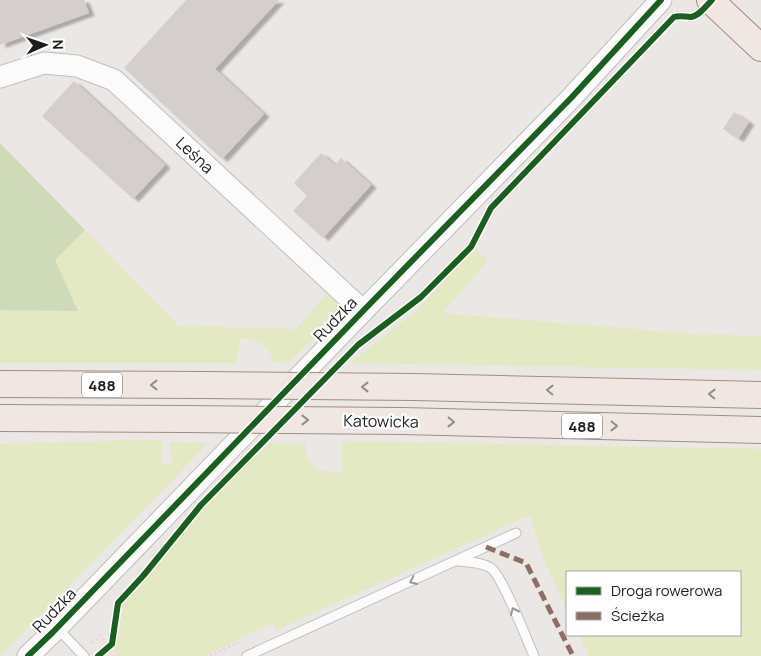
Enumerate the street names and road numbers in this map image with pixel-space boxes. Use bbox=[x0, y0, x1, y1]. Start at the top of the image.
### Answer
street label: Leśna bbox=[171, 132, 219, 178]
street label: Rudzka bbox=[308, 292, 362, 346]
road number: 488 bbox=[82, 372, 122, 398]
street label: Katowicka bbox=[343, 409, 419, 433]
road number: 488 bbox=[562, 414, 602, 438]
street label: Rudzka bbox=[27, 583, 81, 637]

